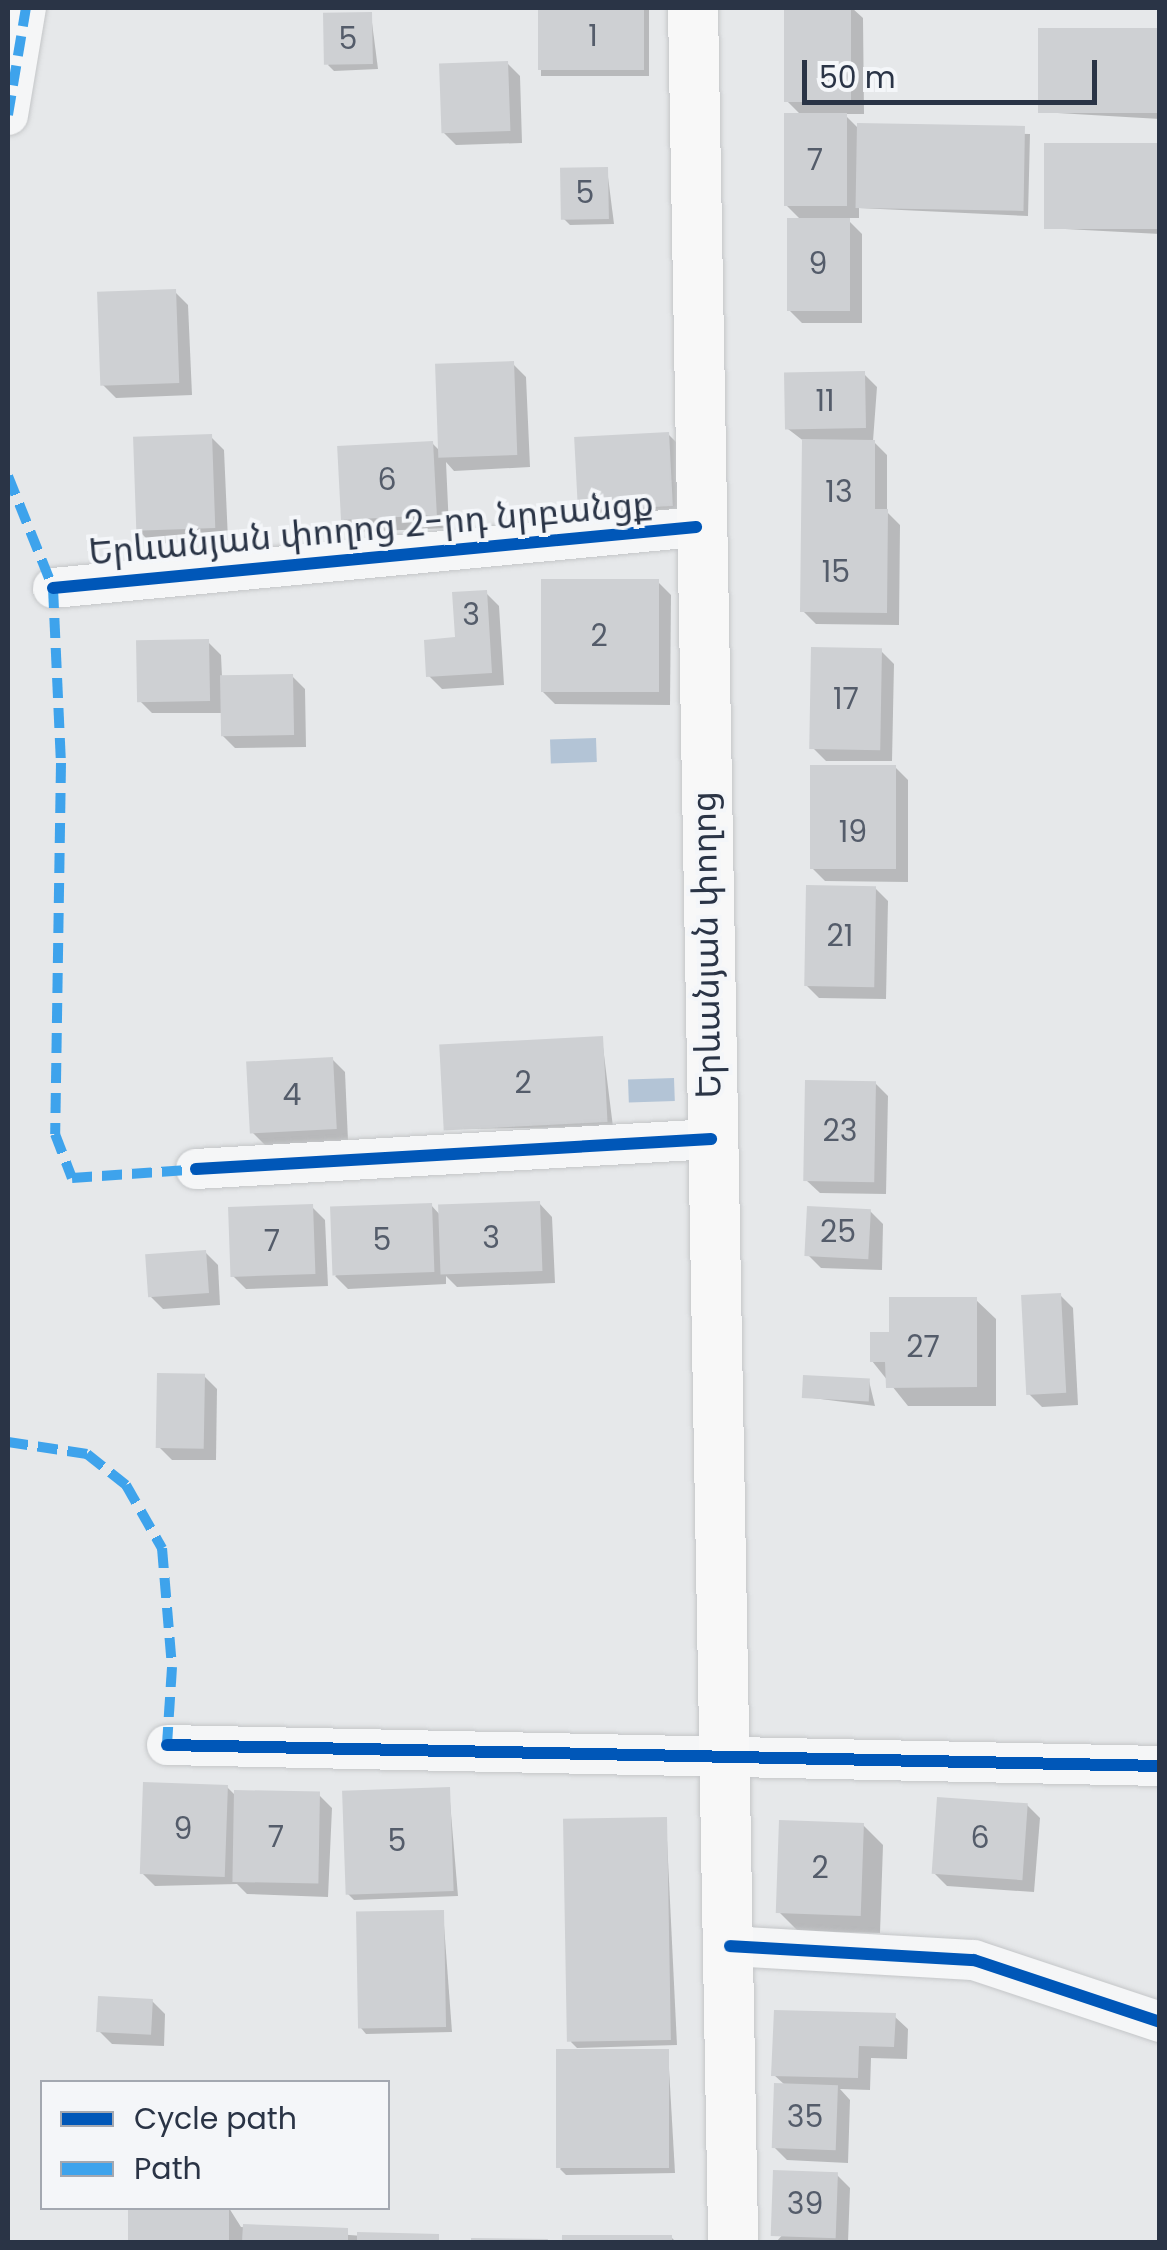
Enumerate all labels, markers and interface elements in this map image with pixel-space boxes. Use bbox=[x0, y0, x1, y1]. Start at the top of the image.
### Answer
house number: 1 bbox=[588, 18, 598, 54]
house number: 5 bbox=[339, 21, 357, 57]
scale bar bbox=[807, 40, 1102, 102]
text: 50 m bbox=[819, 56, 896, 99]
house number: 7 bbox=[807, 142, 823, 178]
house number: 5 bbox=[576, 175, 594, 211]
house number: 9 bbox=[809, 246, 827, 282]
house number: 11 bbox=[815, 383, 835, 419]
house number: 6 bbox=[377, 462, 397, 498]
house number: 13 bbox=[825, 474, 853, 510]
street label: Երևանյան փողոց 2-րդ նրբանցք bbox=[87, 482, 655, 574]
house number: 15 bbox=[822, 554, 850, 590]
house number: 3 bbox=[462, 597, 480, 633]
house number: 2 bbox=[590, 618, 608, 654]
house number: 17 bbox=[833, 681, 859, 717]
street label: Երևանյան փողոց bbox=[682, 791, 730, 1099]
house number: 19 bbox=[839, 814, 867, 850]
house number: 21 bbox=[827, 918, 853, 954]
house number: 2 bbox=[514, 1065, 532, 1101]
house number: 4 bbox=[283, 1077, 301, 1113]
house number: 23 bbox=[823, 1113, 857, 1149]
house number: 25 bbox=[820, 1214, 856, 1250]
house number: 3 bbox=[482, 1220, 500, 1256]
house number: 5 bbox=[373, 1222, 391, 1258]
house number: 7 bbox=[264, 1223, 280, 1259]
house number: 27 bbox=[906, 1329, 940, 1365]
house number: 9 bbox=[174, 1811, 192, 1847]
house number: 7 bbox=[268, 1819, 284, 1855]
house number: 6 bbox=[970, 1820, 990, 1856]
house number: 5 bbox=[388, 1823, 406, 1859]
house number: 2 bbox=[811, 1850, 829, 1886]
legend bbox=[40, 2080, 390, 2210]
text: Cycle path bbox=[134, 2097, 297, 2140]
house number: 35 bbox=[787, 2099, 823, 2135]
text: Path bbox=[134, 2147, 202, 2190]
house number: 39 bbox=[787, 2186, 823, 2222]

